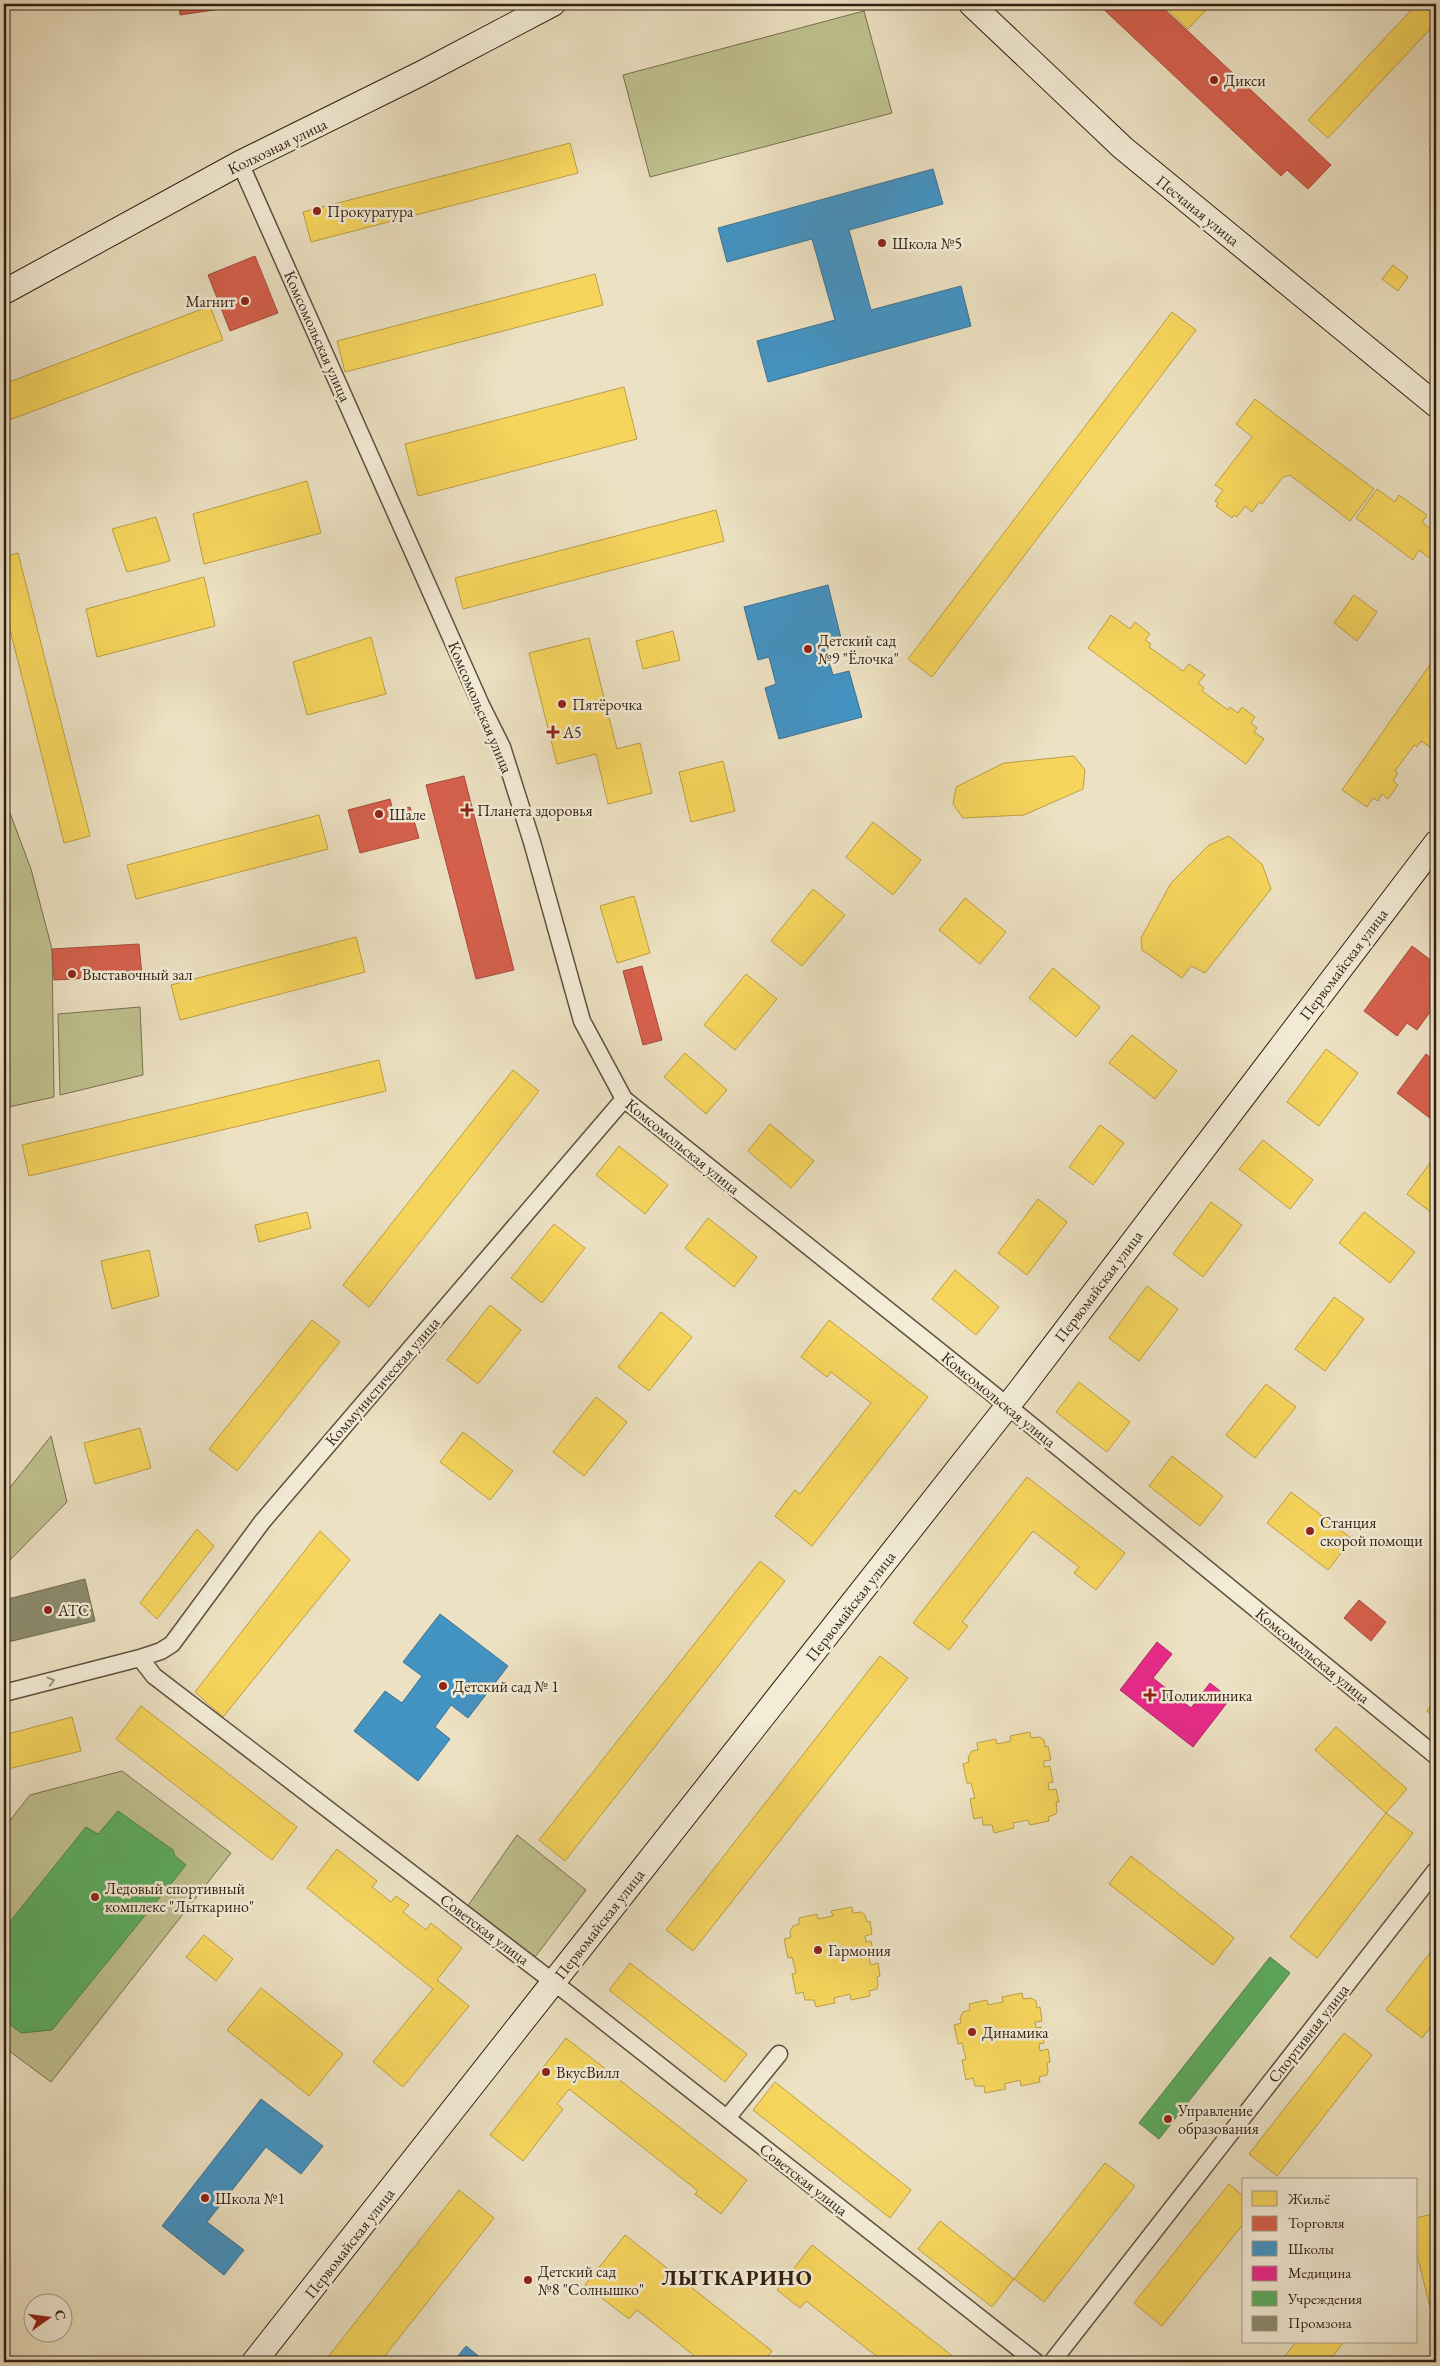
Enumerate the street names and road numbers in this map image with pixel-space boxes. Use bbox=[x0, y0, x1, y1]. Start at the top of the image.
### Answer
street label: Колхозная улица bbox=[224, 113, 331, 180]
street label: Песчаная улица bbox=[1152, 170, 1244, 251]
street label: Комсомольская улица bbox=[279, 267, 356, 406]
street label: Комсомольская улица bbox=[443, 638, 518, 777]
street label: Первомайская улица bbox=[1294, 904, 1393, 1025]
street label: Комсомольская улица bbox=[621, 1094, 745, 1199]
street label: Первомайская улица bbox=[1049, 1226, 1148, 1347]
street label: Коммунистическая улица bbox=[321, 1312, 445, 1450]
street label: Комсомольская улица bbox=[937, 1347, 1061, 1452]
street label: Первомайская улица bbox=[801, 1546, 901, 1666]
street label: Комсомольская улица bbox=[1251, 1603, 1375, 1708]
street label: Первомайская улица bbox=[550, 1864, 650, 1984]
street label: Советская улица bbox=[436, 1889, 534, 1970]
street label: Спортивная улица bbox=[1263, 1979, 1354, 2087]
street label: Советская улица bbox=[755, 2138, 853, 2221]
street label: Первомайская улица bbox=[300, 2183, 400, 2303]

